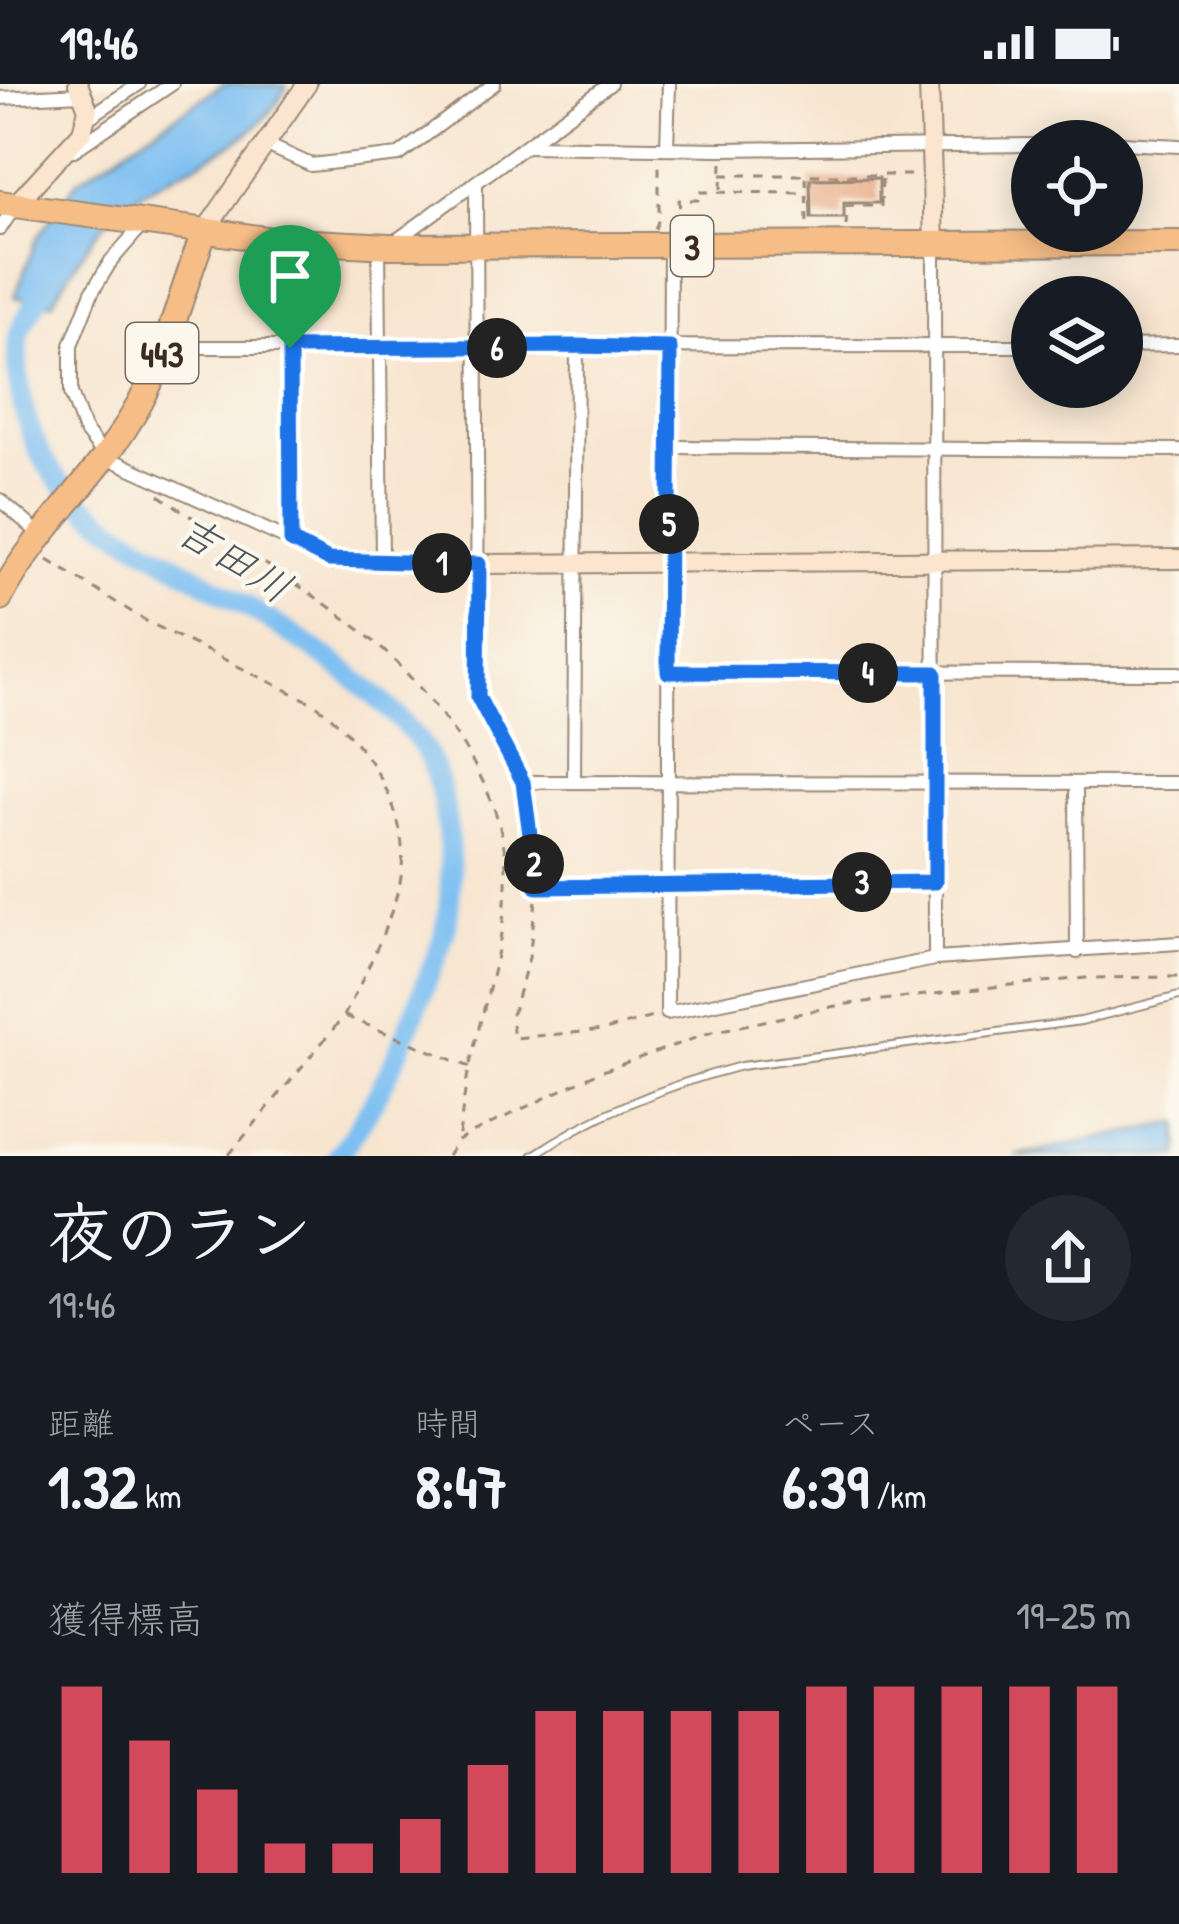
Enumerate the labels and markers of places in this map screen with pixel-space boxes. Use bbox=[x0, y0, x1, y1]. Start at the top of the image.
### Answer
pin bbox=[239, 225, 341, 348]
pin: 6 bbox=[467, 318, 527, 378]
pin: 5 bbox=[639, 494, 699, 554]
pin: 1 bbox=[412, 533, 472, 593]
pin: 4 bbox=[838, 643, 898, 703]
pin: 2 bbox=[504, 834, 564, 894]
pin: 3 bbox=[832, 852, 892, 912]

